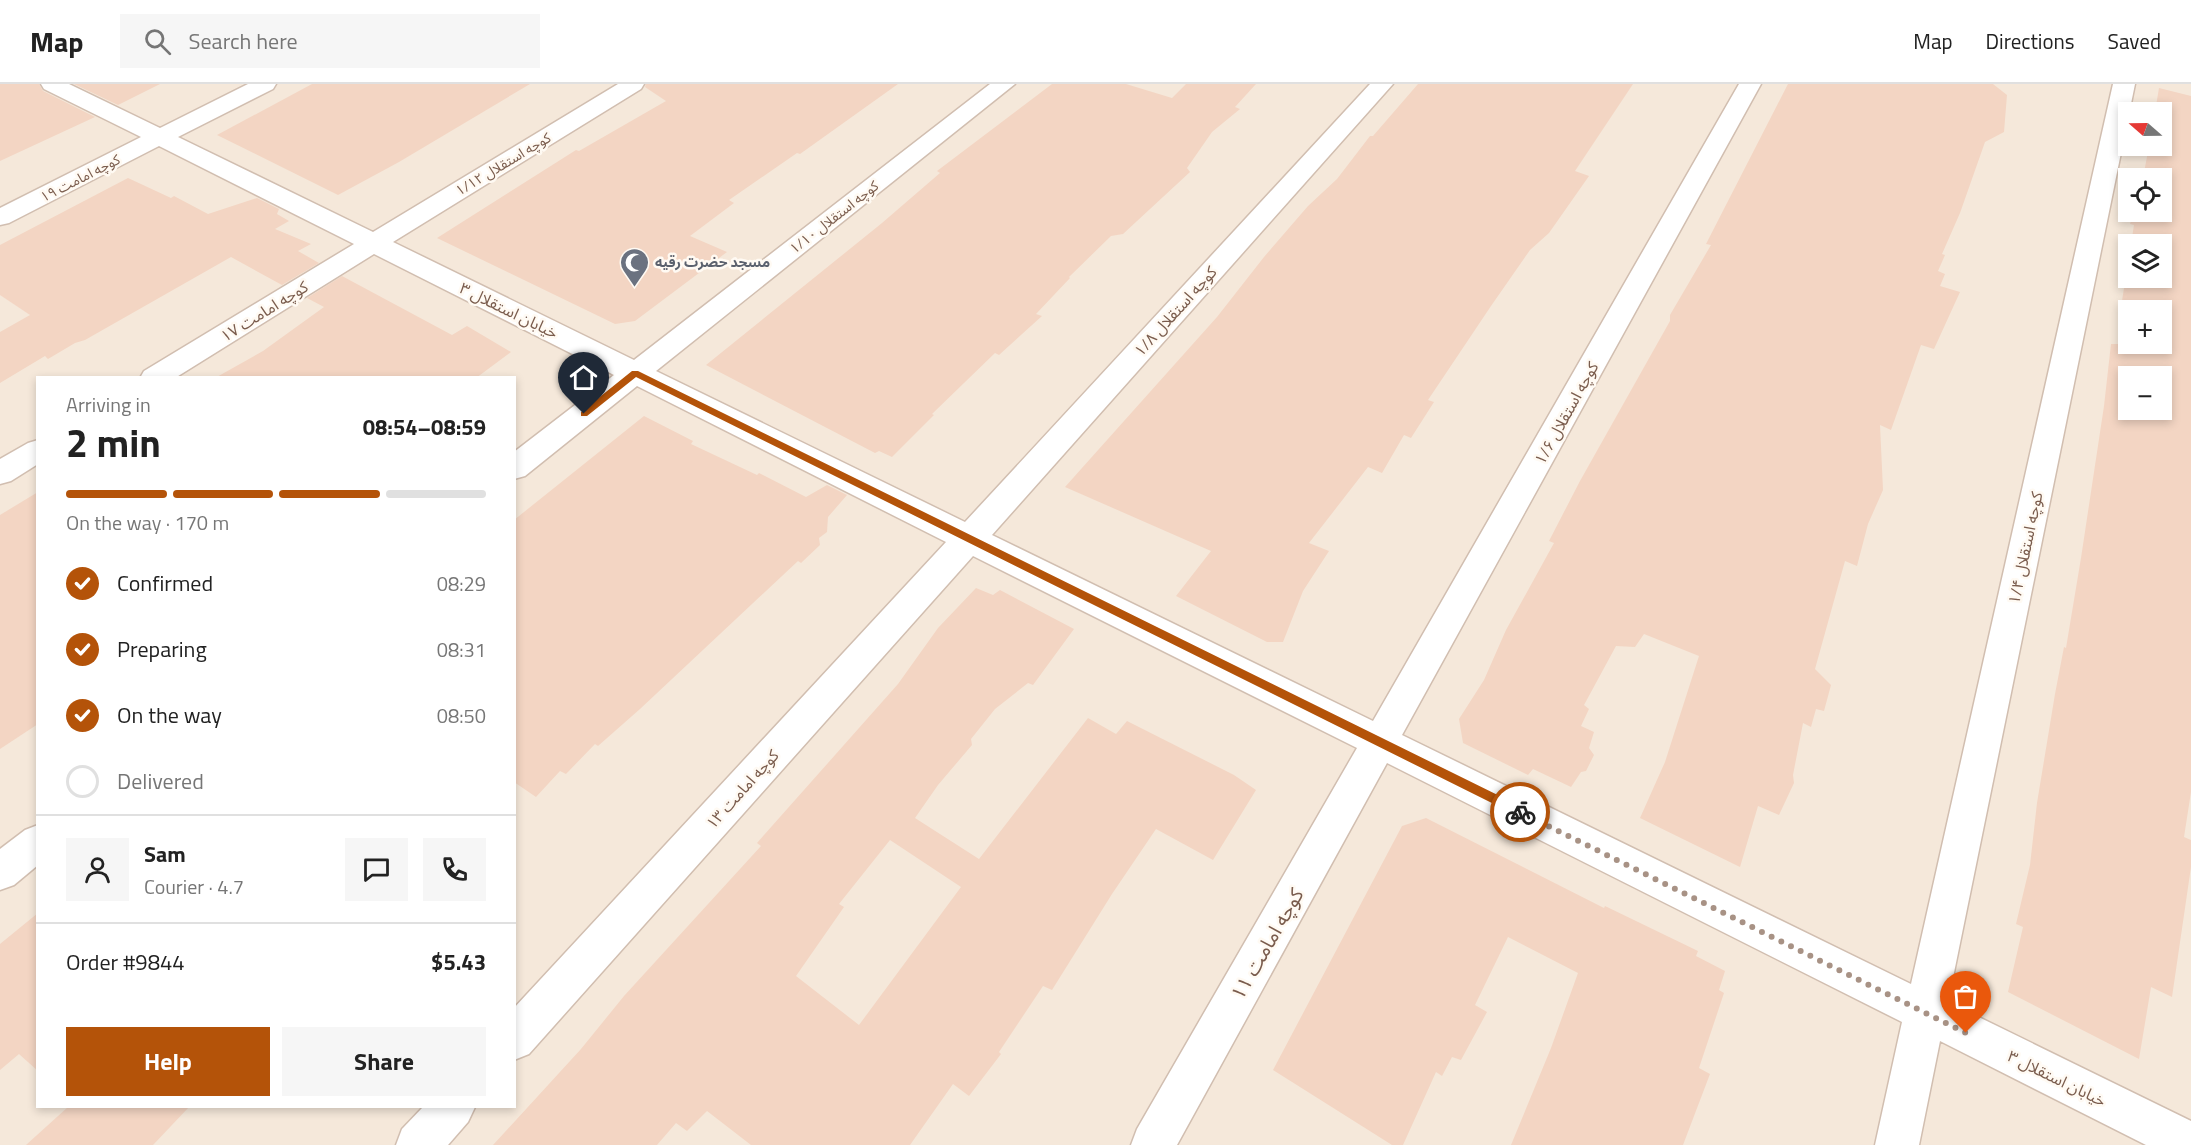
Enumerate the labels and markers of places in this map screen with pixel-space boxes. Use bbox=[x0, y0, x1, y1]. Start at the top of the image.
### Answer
mosque icon: مسجد حضرت رقیه bbox=[618, 246, 650, 288]
place label: مسجد حضرت رقیه bbox=[655, 251, 770, 272]
pin bbox=[558, 352, 609, 414]
pin bbox=[1940, 971, 1991, 1033]

